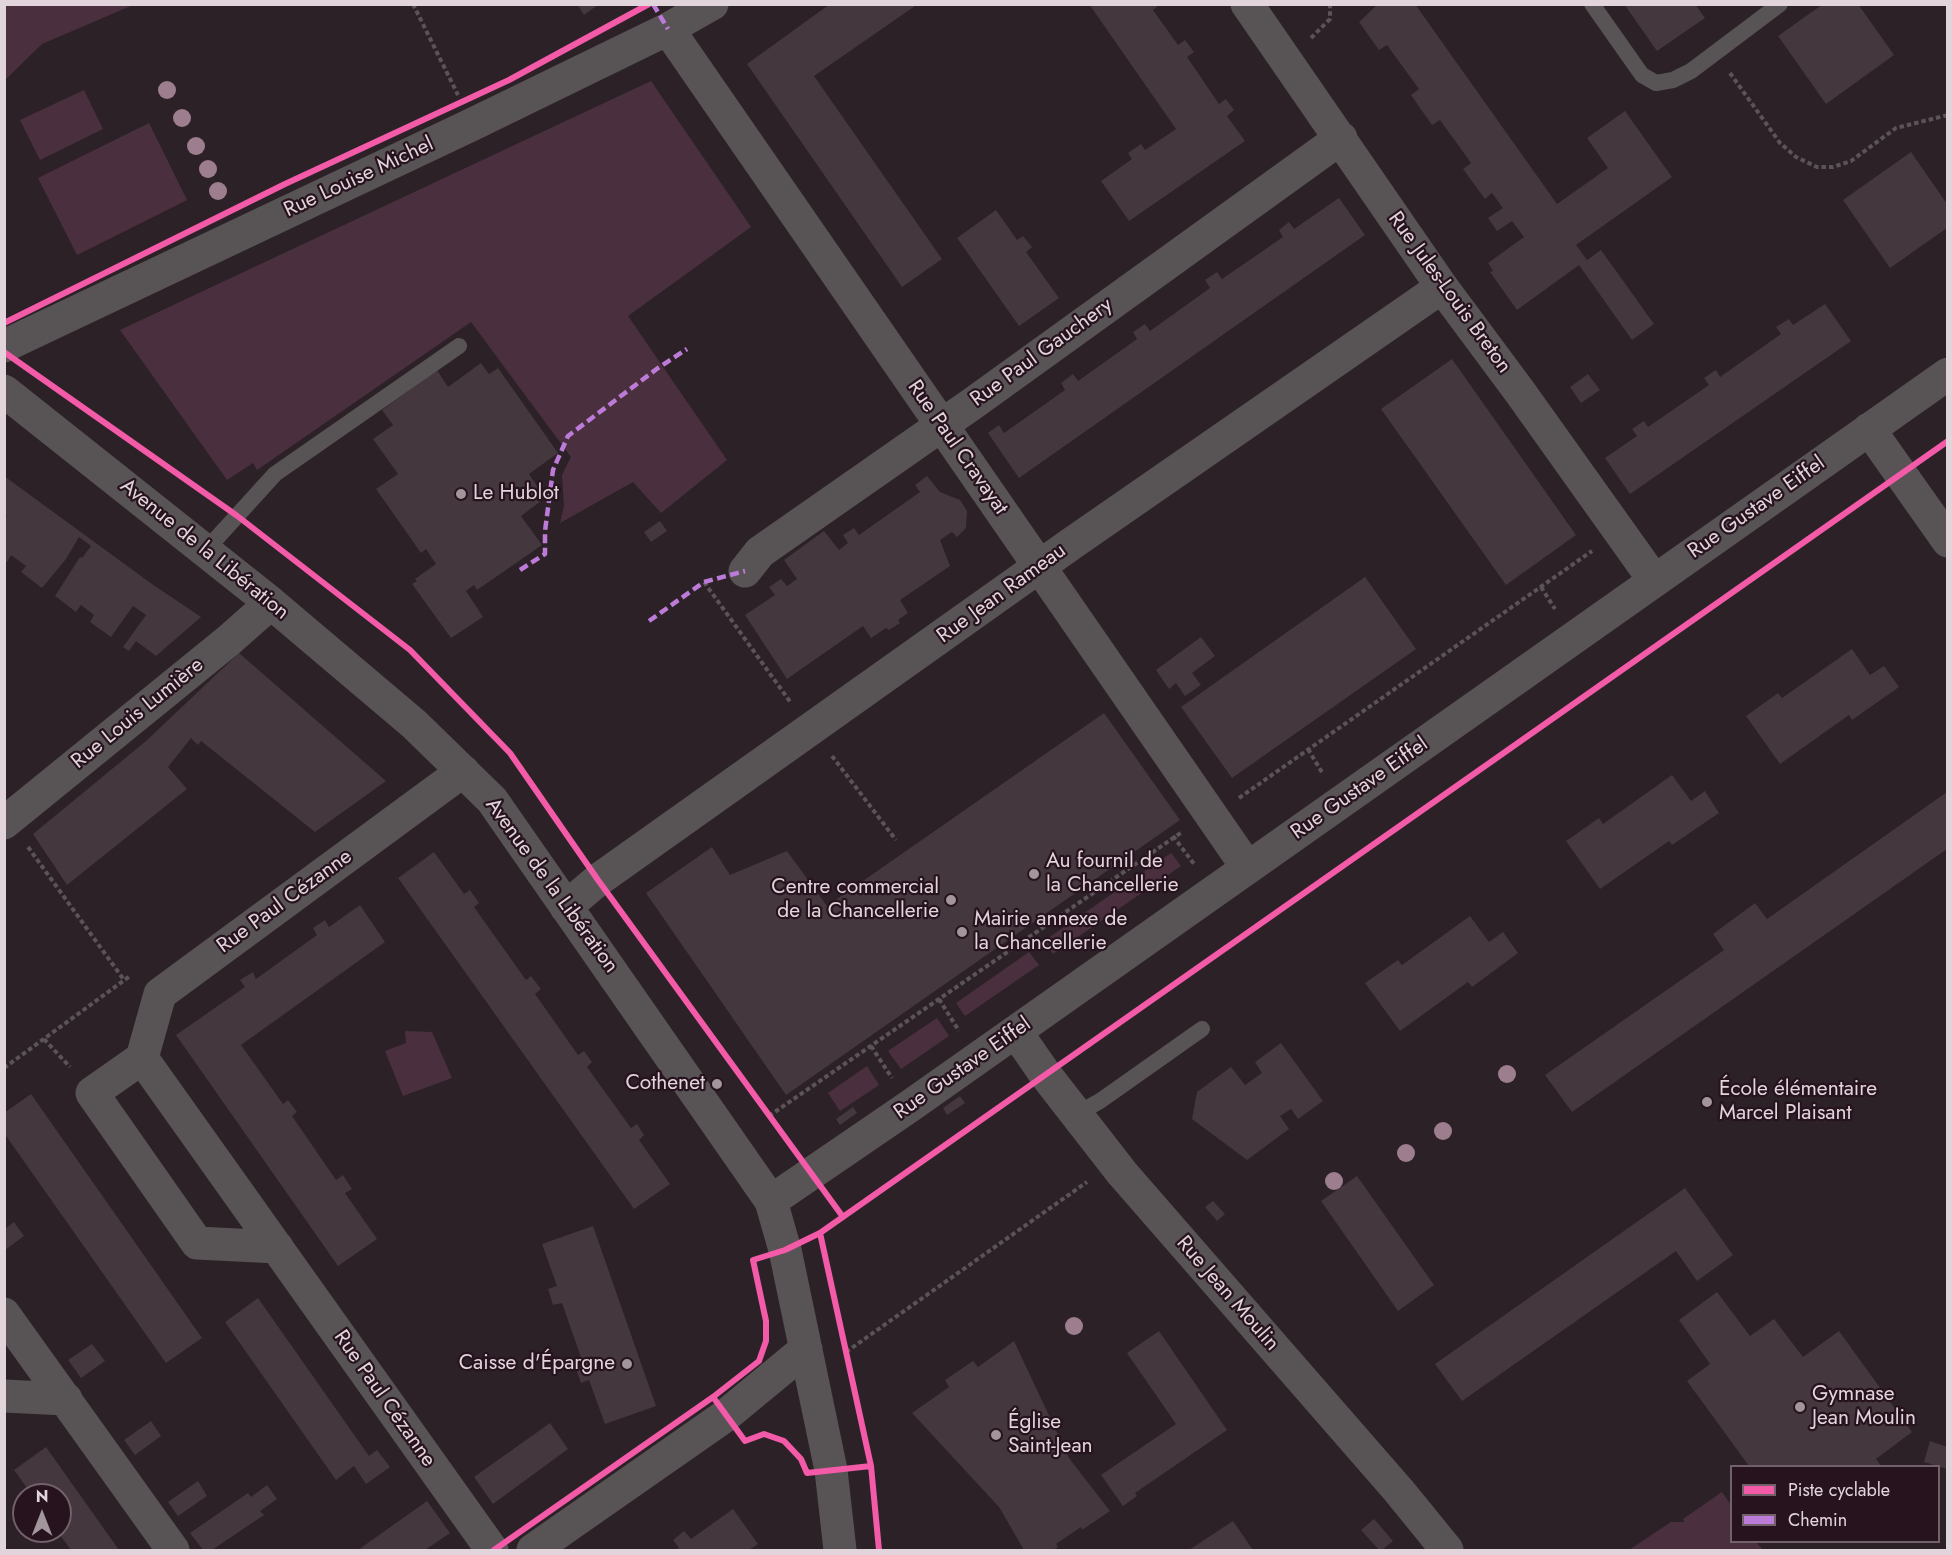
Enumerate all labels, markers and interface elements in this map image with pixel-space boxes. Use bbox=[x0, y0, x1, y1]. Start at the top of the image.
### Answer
street label: Rue Louise Michel bbox=[280, 132, 438, 224]
street label: Rue Jules-Louis Breton bbox=[1382, 207, 1516, 379]
street label: Rue Paul Gauchery bbox=[966, 293, 1118, 413]
street label: Rue Paul Cravayat bbox=[901, 376, 1013, 520]
street label: Rue Gustave Eiffel bbox=[1684, 451, 1830, 565]
street label: Avenue de la Libération bbox=[114, 474, 294, 626]
place label: Le Hublot bbox=[473, 481, 559, 507]
marker: Le Hublot bbox=[454, 487, 468, 501]
street label: Rue Jean Rameau bbox=[933, 539, 1071, 649]
street label: Rue Louis Lumière bbox=[67, 653, 209, 775]
street label: Rue Gustave Eiffel bbox=[1287, 732, 1433, 846]
street label: Avenue de la Libération bbox=[479, 794, 623, 978]
street label: Rue Paul Cézanne bbox=[213, 845, 357, 959]
place label: Au fournil de la Chancellerie bbox=[1046, 849, 1179, 899]
marker: Au fournil de la Chancellerie bbox=[1027, 867, 1041, 881]
place label: Centre commercial de la Chancellerie bbox=[771, 875, 939, 925]
marker: Centre commercial de la Chancellerie bbox=[944, 893, 958, 907]
place label: Mairie annexe de la Chancellerie bbox=[974, 907, 1127, 957]
marker: Mairie annexe de la Chancellerie bbox=[955, 925, 969, 939]
street label: Rue Gustave Eiffel bbox=[890, 1012, 1036, 1126]
place label: Cothenet bbox=[625, 1071, 705, 1097]
marker: Cothenet bbox=[710, 1077, 724, 1091]
place label: École élémentaire Marcel Plaisant bbox=[1719, 1077, 1877, 1127]
marker: École élémentaire Marcel Plaisant bbox=[1700, 1095, 1714, 1109]
street label: Rue Jean Moulin bbox=[1170, 1231, 1284, 1357]
street label: Rue Paul Cézanne bbox=[328, 1326, 440, 1472]
place label: Caisse d'Épargne bbox=[459, 1351, 615, 1377]
marker: Caisse d'Épargne bbox=[620, 1357, 634, 1371]
place label: Gymnase Jean Moulin bbox=[1812, 1382, 1916, 1432]
marker: Gymnase Jean Moulin bbox=[1793, 1400, 1807, 1414]
place label: Église Saint-Jean bbox=[1008, 1410, 1093, 1460]
marker: Église Saint-Jean bbox=[989, 1428, 1003, 1442]
legend bbox=[1730, 1465, 1940, 1543]
text: Piste cyclable bbox=[1788, 1477, 1890, 1503]
north arrow bbox=[12, 1483, 72, 1543]
text: N bbox=[36, 1485, 48, 1508]
text: Chemin bbox=[1788, 1507, 1847, 1533]

